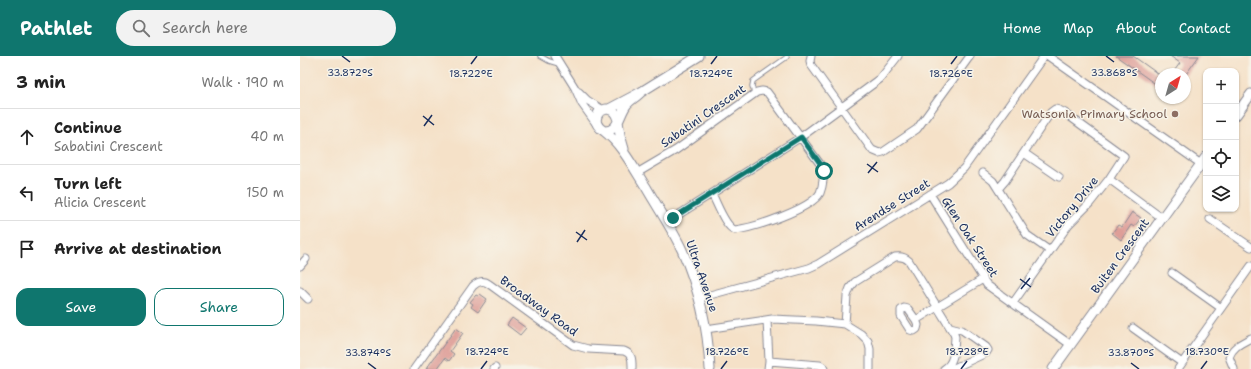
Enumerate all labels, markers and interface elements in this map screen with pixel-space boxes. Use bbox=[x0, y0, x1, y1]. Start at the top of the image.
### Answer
search box bbox=[116, 10, 396, 46]
text: Pathlet bbox=[20, 16, 92, 41]
icon: search bbox=[130, 17, 152, 39]
text: Search here bbox=[162, 18, 248, 38]
text: Home bbox=[1003, 19, 1042, 37]
text: Map bbox=[1064, 19, 1094, 37]
text: About bbox=[1116, 19, 1157, 37]
text: Contact bbox=[1179, 19, 1231, 37]
text: 33.872°S bbox=[327, 66, 373, 79]
text: 33.868°S bbox=[1091, 66, 1138, 79]
text: 18.722°E bbox=[449, 67, 493, 80]
text: 18.724°E bbox=[689, 67, 733, 80]
text: 18.726°E bbox=[929, 67, 973, 80]
north arrow bbox=[1155, 68, 1191, 104]
map controls bbox=[1203, 68, 1239, 212]
button: + bbox=[1203, 68, 1239, 104]
text: 3 min bbox=[16, 71, 66, 93]
text: Walk · 190 m bbox=[202, 74, 284, 91]
street label: Sabatini Crescent bbox=[657, 81, 749, 151]
button: − bbox=[1203, 104, 1239, 140]
place label: Watsonia Primary School bbox=[1022, 106, 1167, 122]
marker: Watsonia Primary School bbox=[1170, 109, 1180, 119]
text: Continue bbox=[54, 118, 122, 138]
icon: ahead bbox=[16, 126, 38, 148]
text: 40 m bbox=[250, 128, 284, 145]
text: Sabatini Crescent bbox=[54, 138, 163, 155]
button: locate bbox=[1203, 140, 1239, 176]
route start bbox=[815, 162, 833, 180]
street label: Victory Drive bbox=[1042, 173, 1102, 241]
text: Turn left bbox=[54, 174, 122, 194]
street label: Arendse Street bbox=[851, 175, 933, 235]
button: layers bbox=[1203, 176, 1239, 212]
icon: left bbox=[16, 182, 38, 204]
text: 150 m bbox=[246, 184, 284, 201]
text: Alicia Crescent bbox=[54, 194, 146, 211]
street label: Glen Oak Street bbox=[938, 194, 1002, 280]
route end bbox=[664, 209, 682, 227]
street label: Buiten Crescent bbox=[1087, 215, 1153, 297]
icon: arrive bbox=[16, 238, 38, 260]
street label: Ultra Avenue bbox=[682, 238, 722, 314]
text: Arrive at destination bbox=[54, 239, 222, 259]
street label: Broadway Road bbox=[497, 272, 582, 340]
button: Save bbox=[16, 288, 146, 326]
button: Share bbox=[154, 288, 284, 326]
text: 18.724°E bbox=[465, 345, 509, 358]
text: 18.726°E bbox=[705, 345, 749, 358]
text: 18.728°E bbox=[945, 345, 989, 358]
text: 18.730°E bbox=[1185, 345, 1229, 358]
text: 33.874°S bbox=[345, 346, 391, 359]
text: 33.870°S bbox=[1108, 346, 1155, 359]

